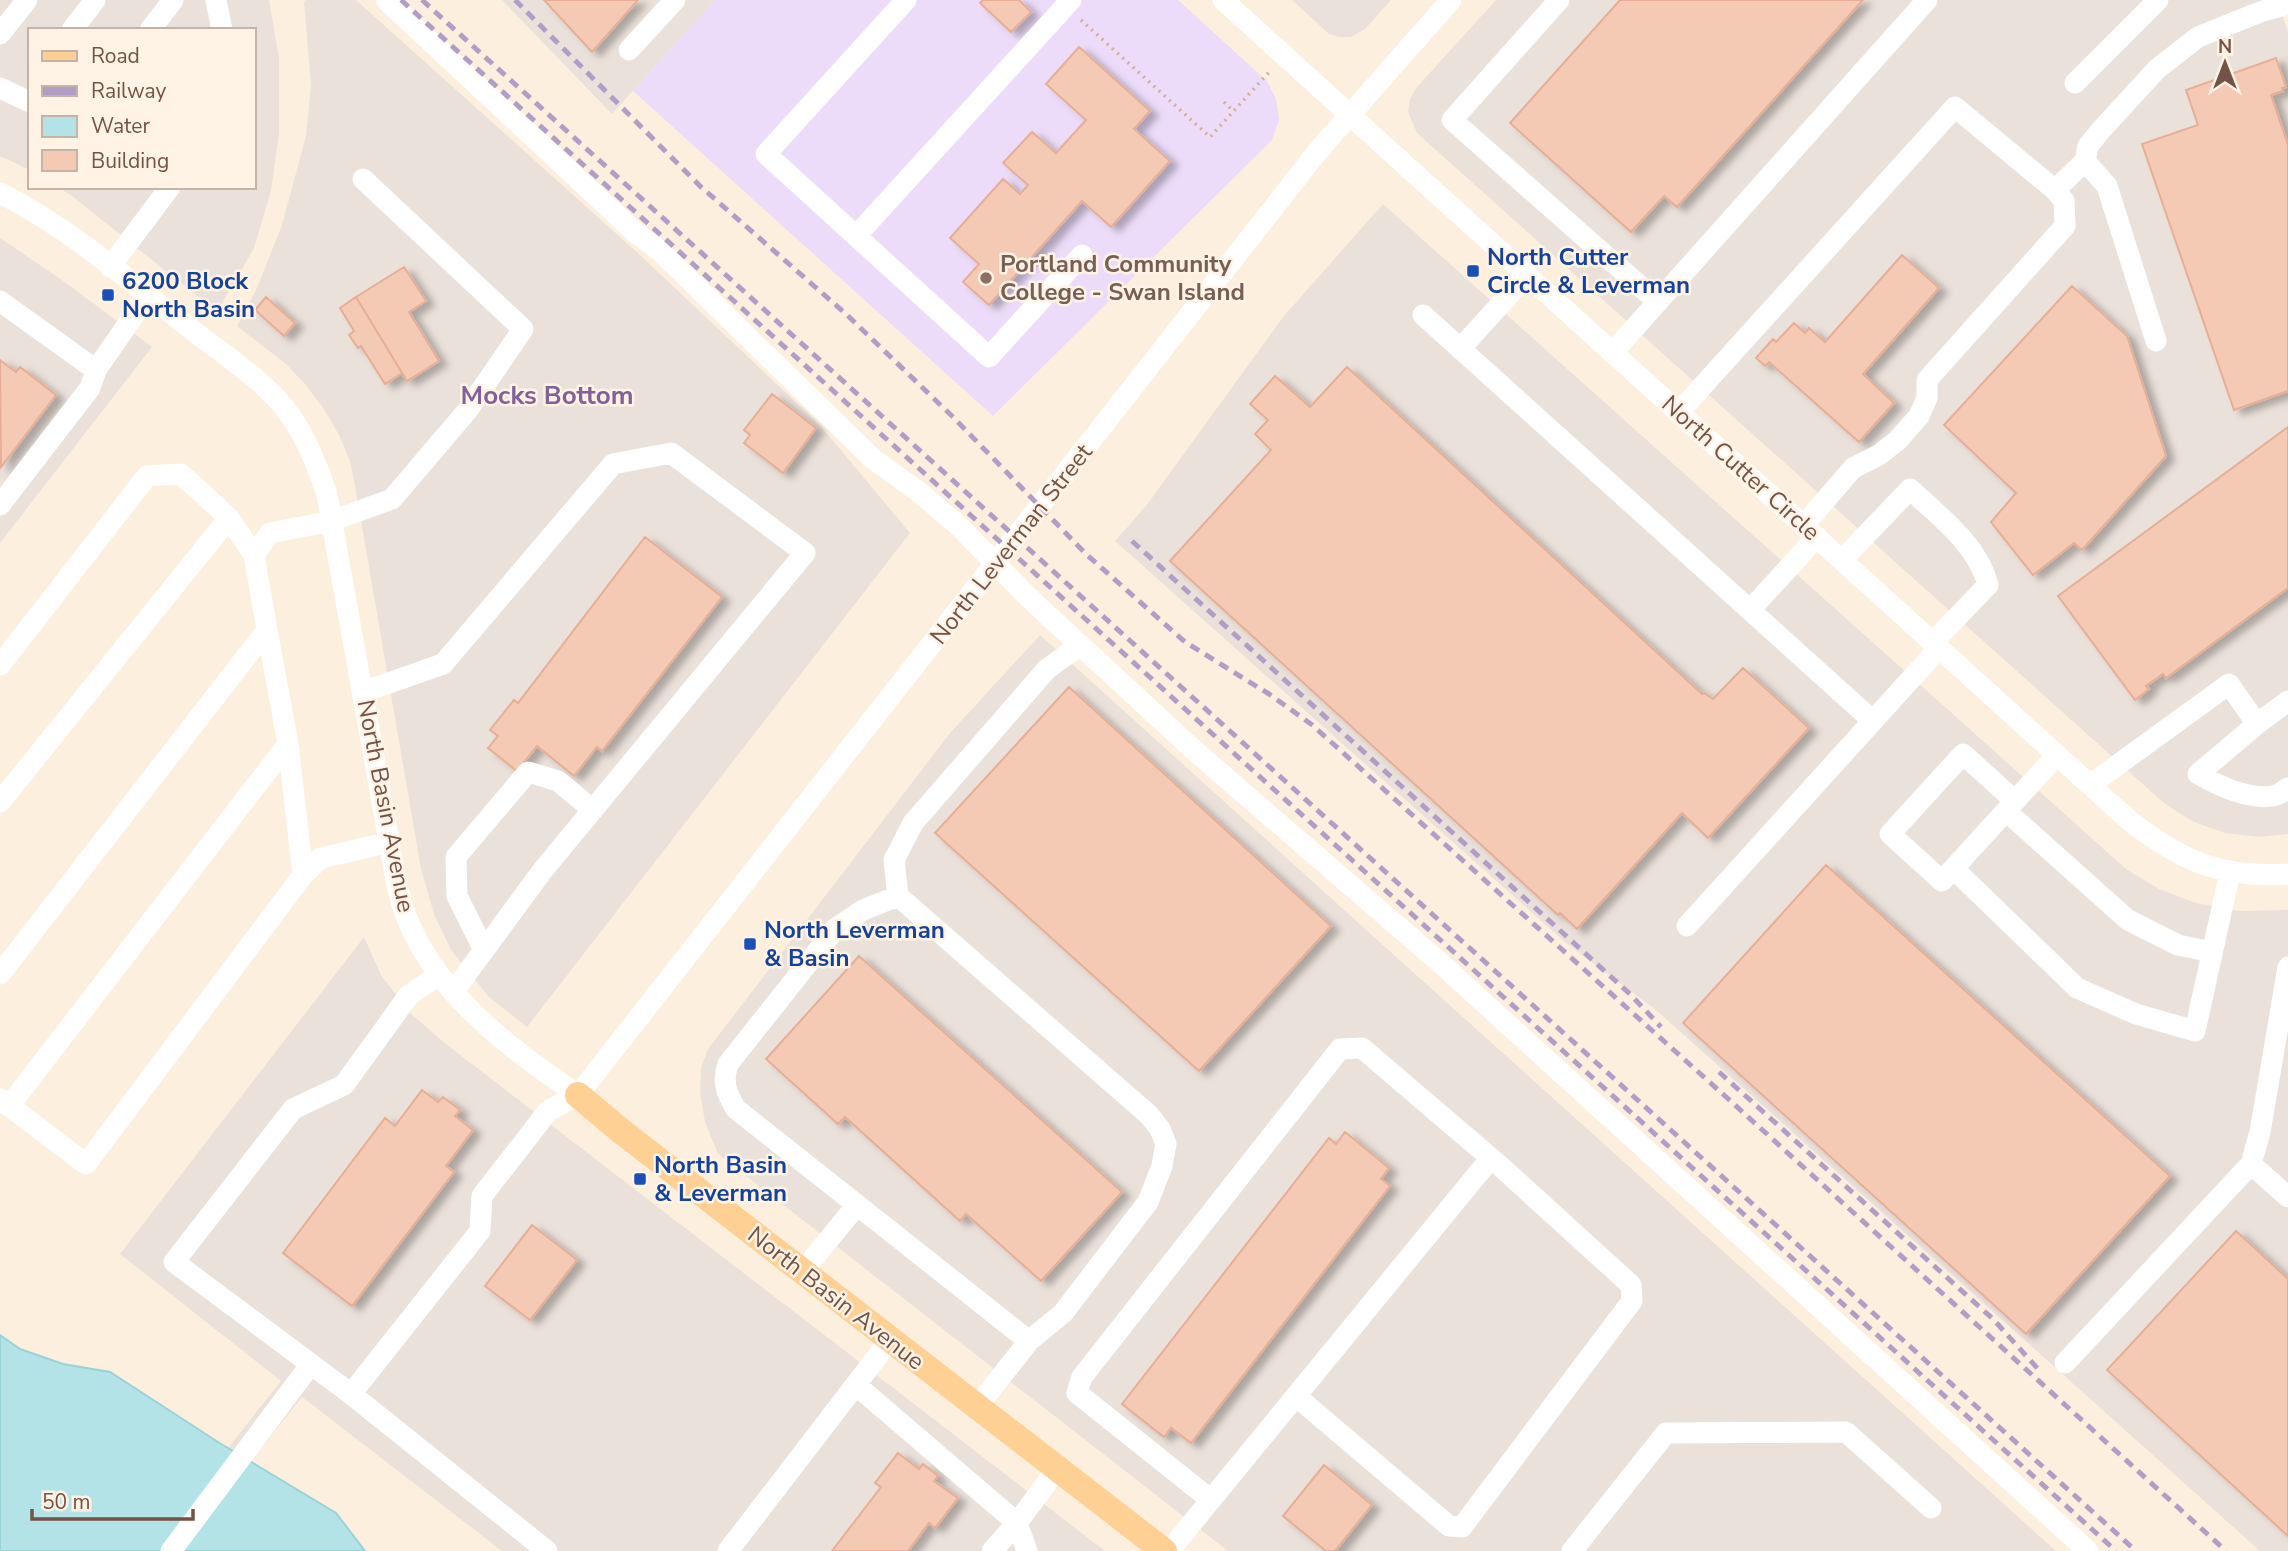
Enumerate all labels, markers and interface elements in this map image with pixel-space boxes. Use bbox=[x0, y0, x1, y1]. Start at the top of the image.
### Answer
legend bbox=[28, 28, 256, 189]
north arrow bbox=[2190, 28, 2260, 98]
text: N bbox=[2218, 34, 2232, 60]
text: Road bbox=[91, 42, 140, 70]
text: Railway bbox=[91, 77, 166, 105]
text: Water bbox=[91, 112, 150, 140]
text: Building bbox=[91, 147, 169, 175]
place label: North Cutter Circle & Leverman bbox=[1487, 241, 1690, 301]
place label: Portland Community College - Swan Island bbox=[1000, 248, 1245, 308]
marker: North Cutter Circle & Leverman bbox=[1465, 263, 1481, 279]
place label: 6200 Block North Basin bbox=[122, 265, 255, 325]
marker: Portland Community College - Swan Island bbox=[978, 270, 994, 286]
marker: 6200 Block North Basin bbox=[100, 287, 116, 303]
district label: Mocks Bottom bbox=[461, 378, 633, 413]
street label: North Cutter Circle bbox=[1655, 388, 1827, 548]
street label: North Leverman Street bbox=[923, 437, 1100, 651]
street label: North Basin Avenue bbox=[350, 697, 422, 915]
place label: North Leverman & Basin bbox=[764, 914, 945, 974]
marker: North Leverman & Basin bbox=[742, 936, 758, 952]
place label: North Basin & Leverman bbox=[654, 1149, 787, 1209]
marker: North Basin & Leverman bbox=[632, 1171, 648, 1187]
street label: North Basin Avenue bbox=[741, 1219, 931, 1377]
scale bar bbox=[32, 1478, 192, 1522]
text: 50 m bbox=[42, 1488, 91, 1516]

